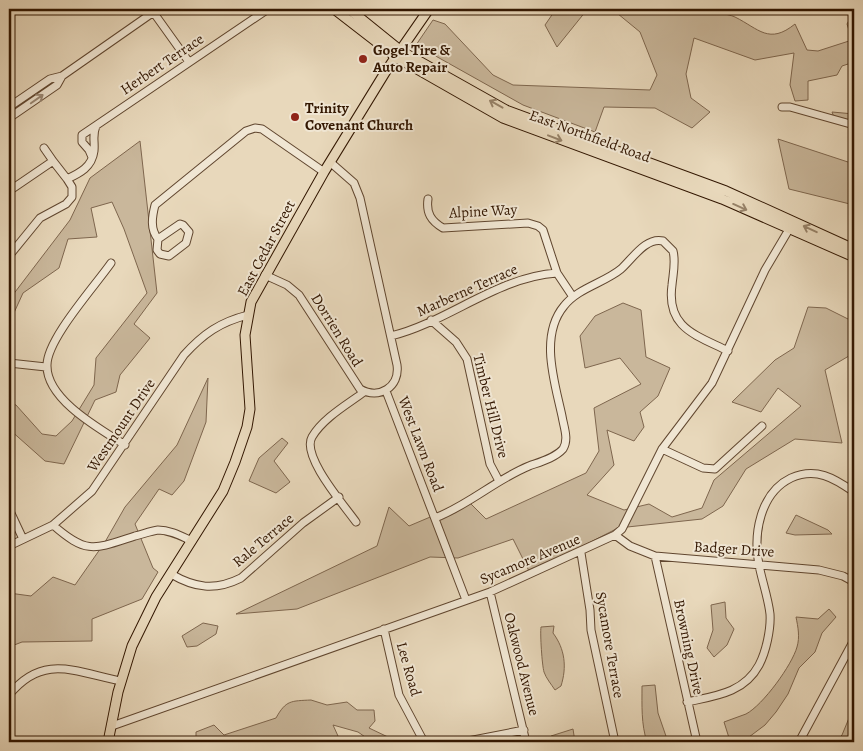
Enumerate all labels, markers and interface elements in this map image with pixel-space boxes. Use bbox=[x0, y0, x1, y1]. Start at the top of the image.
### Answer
street label: Herbert Terrace bbox=[116, 29, 208, 99]
place label: Gogel Tire & Auto Repair bbox=[372, 40, 451, 77]
marker: Gogel Tire & Auto Repair bbox=[357, 53, 369, 65]
one-way arrow bbox=[30, 94, 44, 104]
place label: Trinity Covenant Church bbox=[305, 98, 413, 135]
one-way arrow bbox=[490, 99, 504, 109]
street label: East Northfield Road bbox=[527, 105, 654, 168]
marker: Trinity Covenant Church bbox=[289, 111, 301, 123]
one-way arrow bbox=[546, 134, 562, 143]
street label: East Cedar Street bbox=[232, 196, 300, 299]
street label: Alpine Way bbox=[447, 199, 518, 223]
one-way arrow bbox=[732, 202, 747, 212]
one-way arrow bbox=[803, 223, 818, 233]
street label: Marberne Terrace bbox=[413, 259, 521, 321]
street label: Dorrien Road bbox=[307, 290, 368, 371]
street label: Timber Hill Drive bbox=[468, 352, 514, 461]
street label: Westmount Drive bbox=[82, 374, 160, 476]
street label: West Lawn Road bbox=[393, 392, 449, 496]
street label: Rale Terrace bbox=[228, 508, 298, 572]
street label: Sycamore Avenue bbox=[477, 529, 584, 589]
street label: Badger Drive bbox=[693, 536, 775, 562]
street label: Sycamore Terrace bbox=[591, 590, 629, 700]
street label: Browning Drive bbox=[669, 597, 709, 697]
street label: Oakwood Avenue bbox=[499, 610, 545, 718]
street label: Lee Road bbox=[392, 640, 426, 699]

